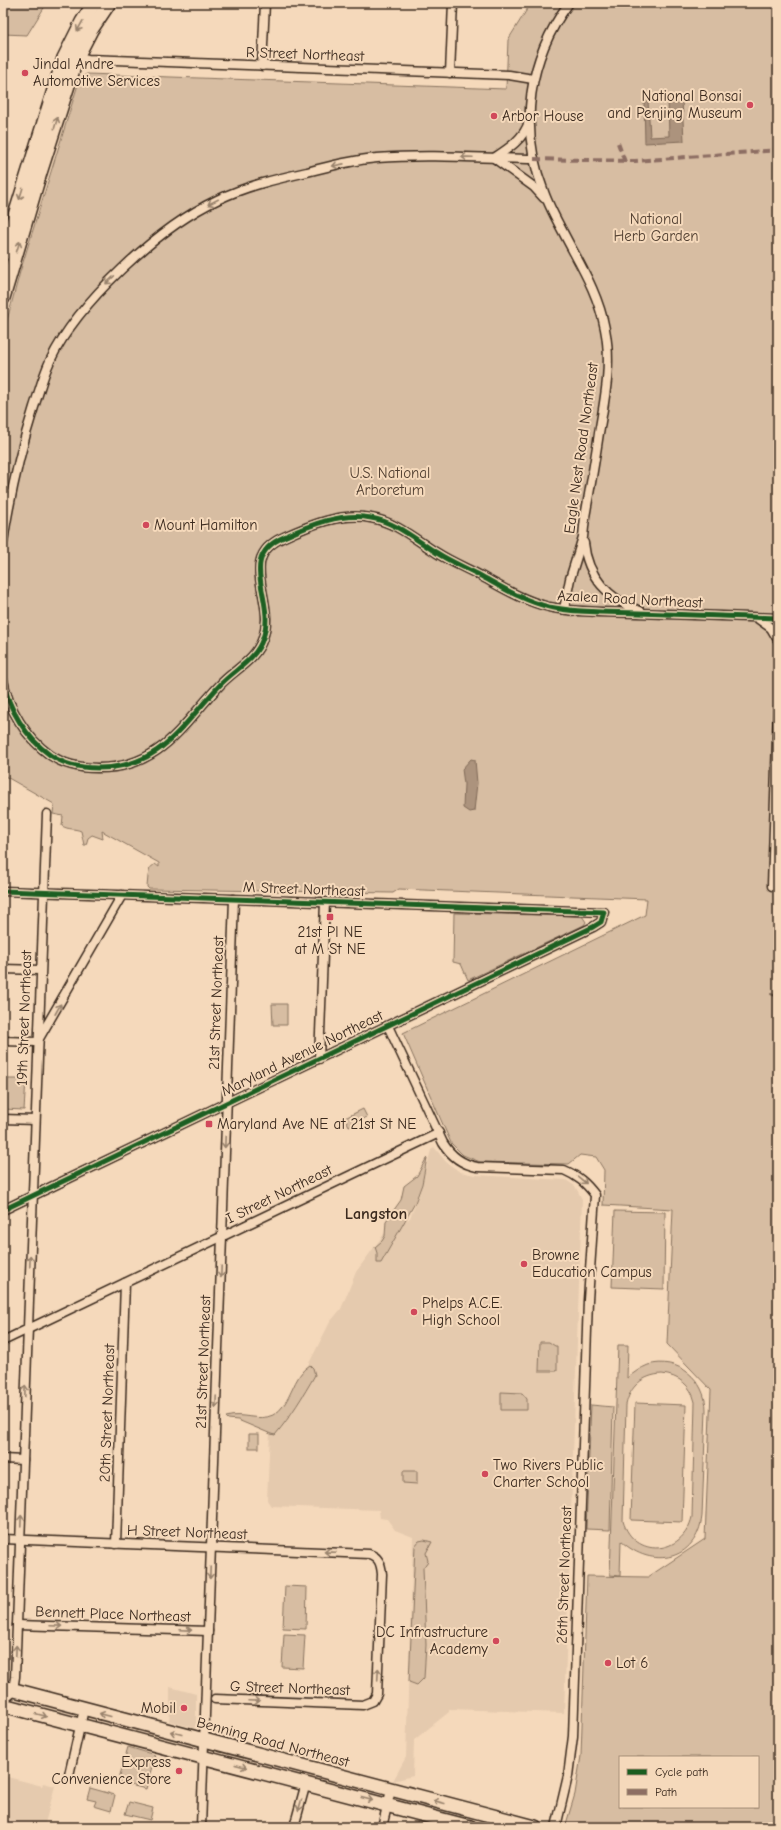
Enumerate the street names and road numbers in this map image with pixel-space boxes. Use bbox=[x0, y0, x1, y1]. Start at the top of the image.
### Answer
street label: R Street Northeast bbox=[246, 43, 365, 65]
street label: Eagle Nest Road Northeast bbox=[560, 361, 602, 535]
street label: Azalea Road Northeast bbox=[557, 586, 704, 612]
street label: M Street Northeast bbox=[243, 878, 366, 900]
street label: 21st Street Northeast bbox=[205, 935, 227, 1070]
street label: 19th Street Northeast bbox=[13, 949, 35, 1086]
street label: Maryland Avenue Northeast bbox=[218, 1006, 386, 1100]
street label: I Street Northeast bbox=[223, 1160, 335, 1227]
street label: 21st Street Northeast bbox=[192, 1294, 214, 1429]
street label: 20th Street Northeast bbox=[96, 1343, 118, 1483]
street label: 26th Street Northeast bbox=[553, 1505, 575, 1644]
street label: H Street Northeast bbox=[127, 1521, 248, 1543]
street label: Bennett Place Northeast bbox=[35, 1602, 192, 1626]
street label: G Street Northeast bbox=[230, 1677, 351, 1699]
street label: Benning Road Northeast bbox=[195, 1713, 352, 1771]

